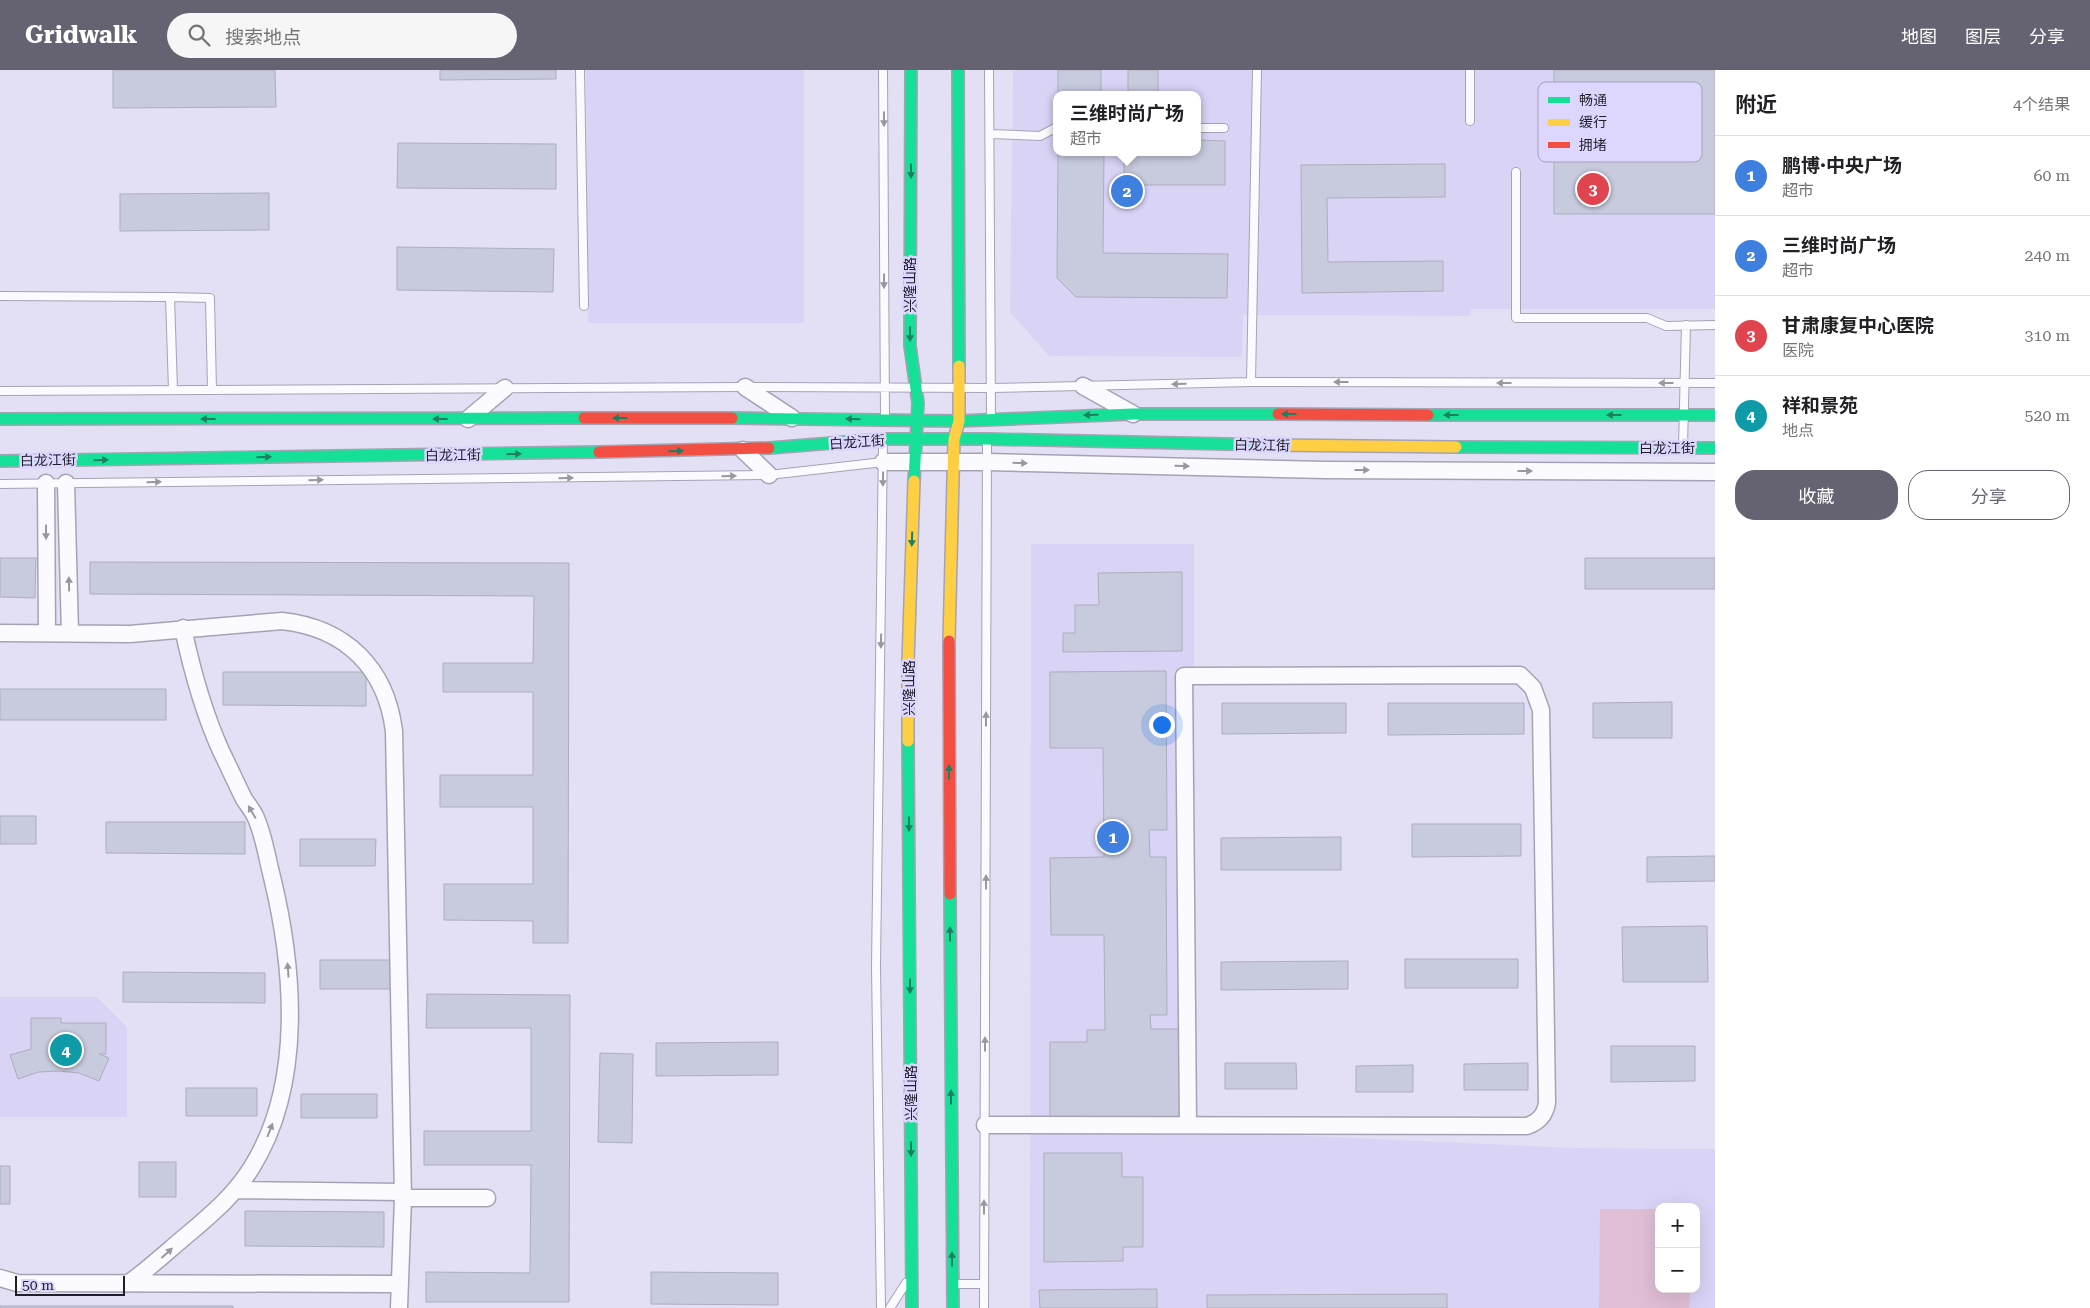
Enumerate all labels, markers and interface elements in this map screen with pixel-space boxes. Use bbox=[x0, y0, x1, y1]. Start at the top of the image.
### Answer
search box bbox=[167, 13, 517, 58]
text: Gridwalk bbox=[25, 21, 137, 49]
icon: search bbox=[185, 21, 213, 49]
text: 搜索地点 bbox=[225, 26, 301, 49]
text: 地图 bbox=[1901, 26, 1937, 47]
text: 图层 bbox=[1965, 26, 2001, 47]
text: 分享 bbox=[2029, 26, 2065, 47]
legend bbox=[1538, 82, 1702, 162]
popup bbox=[1053, 91, 1201, 156]
text: 畅通 bbox=[1579, 92, 1607, 108]
text: 附近 bbox=[1735, 93, 1777, 117]
text: 4个结果 bbox=[2013, 95, 2070, 114]
text: 三维时尚广场 bbox=[1070, 102, 1184, 125]
one-way arrow bbox=[880, 111, 888, 127]
text: 缓行 bbox=[1579, 114, 1607, 130]
text: 超市 bbox=[1070, 129, 1102, 148]
text: 拥堵 bbox=[1579, 137, 1607, 153]
text: 鹏博·中央广场 bbox=[1782, 154, 1902, 177]
one-way arrow bbox=[907, 163, 915, 179]
text: 1 bbox=[1747, 166, 1755, 185]
text: 60 m bbox=[2033, 166, 2070, 185]
pin: 3 bbox=[1577, 170, 1609, 208]
pin: 2 bbox=[1111, 172, 1143, 210]
text: 超市 bbox=[1782, 181, 1814, 200]
text: 三维时尚广场 bbox=[1782, 234, 1896, 257]
text: 2 bbox=[1747, 246, 1755, 265]
text: 240 m bbox=[2024, 246, 2070, 265]
street label: 兴隆山路 bbox=[902, 257, 918, 313]
text: 超市 bbox=[1782, 261, 1814, 280]
one-way arrow bbox=[880, 273, 888, 289]
text: 甘肃康复中心医院 bbox=[1782, 314, 1934, 337]
one-way arrow bbox=[906, 326, 914, 342]
text: 3 bbox=[1747, 326, 1755, 345]
text: 310 m bbox=[2024, 326, 2070, 345]
text: 医院 bbox=[1782, 341, 1814, 360]
one-way arrow bbox=[1333, 378, 1349, 386]
one-way arrow bbox=[1496, 379, 1512, 387]
one-way arrow bbox=[1658, 379, 1674, 387]
one-way arrow bbox=[1171, 380, 1187, 388]
text: 祥和景苑 bbox=[1782, 394, 1858, 417]
text: 4 bbox=[1747, 406, 1755, 425]
text: 520 m bbox=[2024, 406, 2070, 425]
one-way arrow bbox=[1281, 410, 1297, 418]
one-way arrow bbox=[1443, 411, 1459, 419]
one-way arrow bbox=[1606, 411, 1622, 419]
one-way arrow bbox=[1083, 412, 1099, 420]
one-way arrow bbox=[612, 414, 628, 422]
one-way arrow bbox=[199, 415, 215, 423]
one-way arrow bbox=[432, 415, 448, 423]
one-way arrow bbox=[844, 415, 860, 423]
text: 地点 bbox=[1782, 421, 1814, 440]
street label: 白龙江街 bbox=[829, 432, 885, 452]
street label: 白龙江街 bbox=[1234, 437, 1290, 453]
street label: 白龙江街 bbox=[1639, 440, 1695, 456]
street label: 白龙江街 bbox=[425, 447, 481, 463]
one-way arrow bbox=[668, 447, 684, 455]
one-way arrow bbox=[506, 450, 522, 458]
street label: 白龙江街 bbox=[20, 452, 76, 468]
one-way arrow bbox=[256, 453, 272, 461]
one-way arrow bbox=[93, 456, 109, 464]
one-way arrow bbox=[1012, 459, 1028, 467]
one-way arrow bbox=[1174, 462, 1190, 470]
one-way arrow bbox=[1354, 466, 1370, 474]
one-way arrow bbox=[1517, 467, 1533, 475]
button: 收藏 bbox=[1735, 470, 1898, 520]
button: 分享 bbox=[1908, 470, 2070, 520]
one-way arrow bbox=[879, 471, 887, 487]
one-way arrow bbox=[721, 472, 737, 480]
one-way arrow bbox=[558, 473, 574, 481]
one-way arrow bbox=[308, 476, 324, 484]
one-way arrow bbox=[146, 478, 162, 486]
one-way arrow bbox=[42, 524, 50, 540]
one-way arrow bbox=[908, 531, 916, 547]
one-way arrow bbox=[64, 576, 72, 592]
one-way arrow bbox=[877, 633, 885, 649]
street label: 兴隆山路 bbox=[901, 660, 917, 716]
one-way arrow bbox=[982, 711, 990, 727]
your location bbox=[1149, 712, 1175, 738]
one-way arrow bbox=[945, 764, 953, 780]
one-way arrow bbox=[248, 805, 256, 820]
one-way arrow bbox=[905, 816, 913, 832]
pin: 1 bbox=[1097, 818, 1129, 856]
one-way arrow bbox=[982, 874, 990, 890]
one-way arrow bbox=[946, 926, 954, 942]
one-way arrow bbox=[284, 962, 292, 978]
one-way arrow bbox=[906, 979, 914, 995]
pin: 4 bbox=[50, 1031, 82, 1069]
one-way arrow bbox=[981, 1036, 989, 1052]
street label: 兴隆山路 bbox=[903, 1065, 919, 1121]
one-way arrow bbox=[947, 1089, 955, 1105]
one-way arrow bbox=[267, 1123, 274, 1138]
one-way arrow bbox=[907, 1141, 915, 1157]
one-way arrow bbox=[980, 1199, 988, 1215]
map controls bbox=[1655, 1203, 1700, 1293]
button: + bbox=[1655, 1203, 1700, 1248]
one-way arrow bbox=[161, 1248, 173, 1259]
button: − bbox=[1655, 1248, 1700, 1293]
one-way arrow bbox=[948, 1251, 956, 1267]
scale bar bbox=[15, 1273, 125, 1296]
text: 50 m bbox=[22, 1277, 54, 1293]

